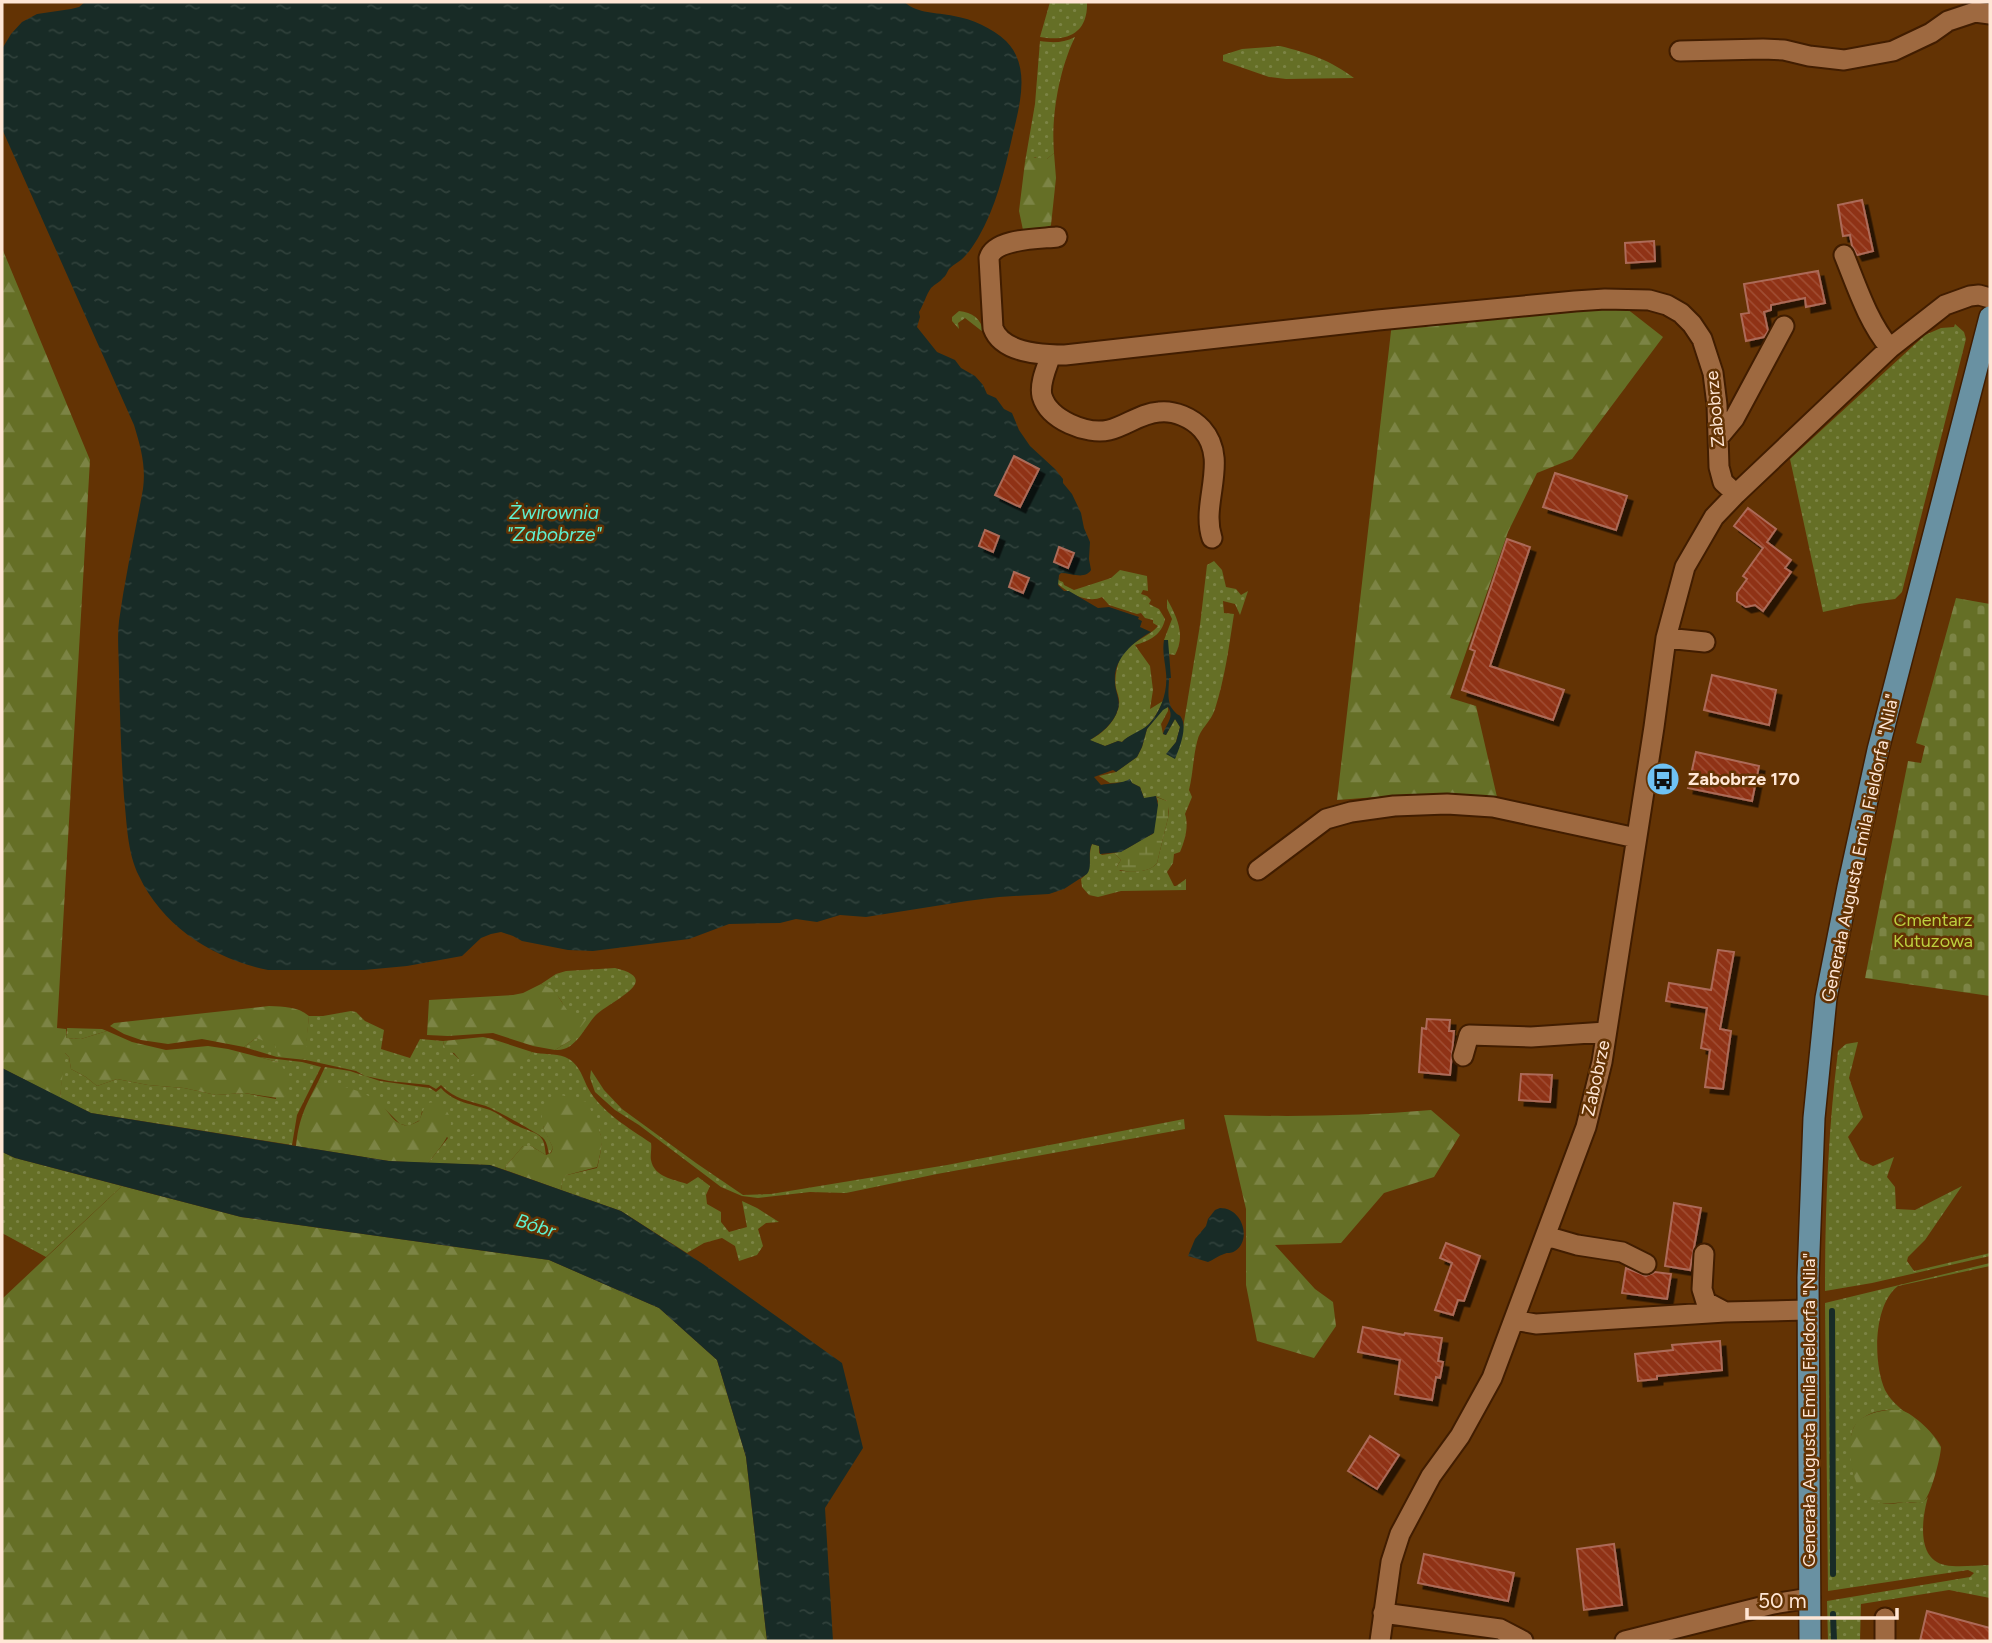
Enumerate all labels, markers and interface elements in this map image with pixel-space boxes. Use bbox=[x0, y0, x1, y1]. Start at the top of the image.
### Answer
street label: Zabobrze bbox=[1701, 370, 1729, 448]
water label: Żwirownia "Zabobrze" bbox=[506, 501, 602, 546]
street label: Generała Augusta Emila Fieldorfa "Nila" bbox=[1817, 692, 1903, 1004]
bus stop icon: Zabobrze 170 bbox=[1644, 760, 1682, 798]
place label: Zabobrze 170 bbox=[1688, 768, 1800, 790]
park label: Cmentarz Kutuzowa bbox=[1893, 909, 1973, 952]
street label: Zabobrze bbox=[1577, 1038, 1615, 1118]
water label: Bóbr bbox=[513, 1209, 559, 1243]
street label: Generała Augusta Emila Fieldorfa "Nila" bbox=[1798, 1253, 1820, 1567]
scale bar bbox=[1747, 1576, 1898, 1620]
text: 50 m bbox=[1758, 1588, 1807, 1613]

